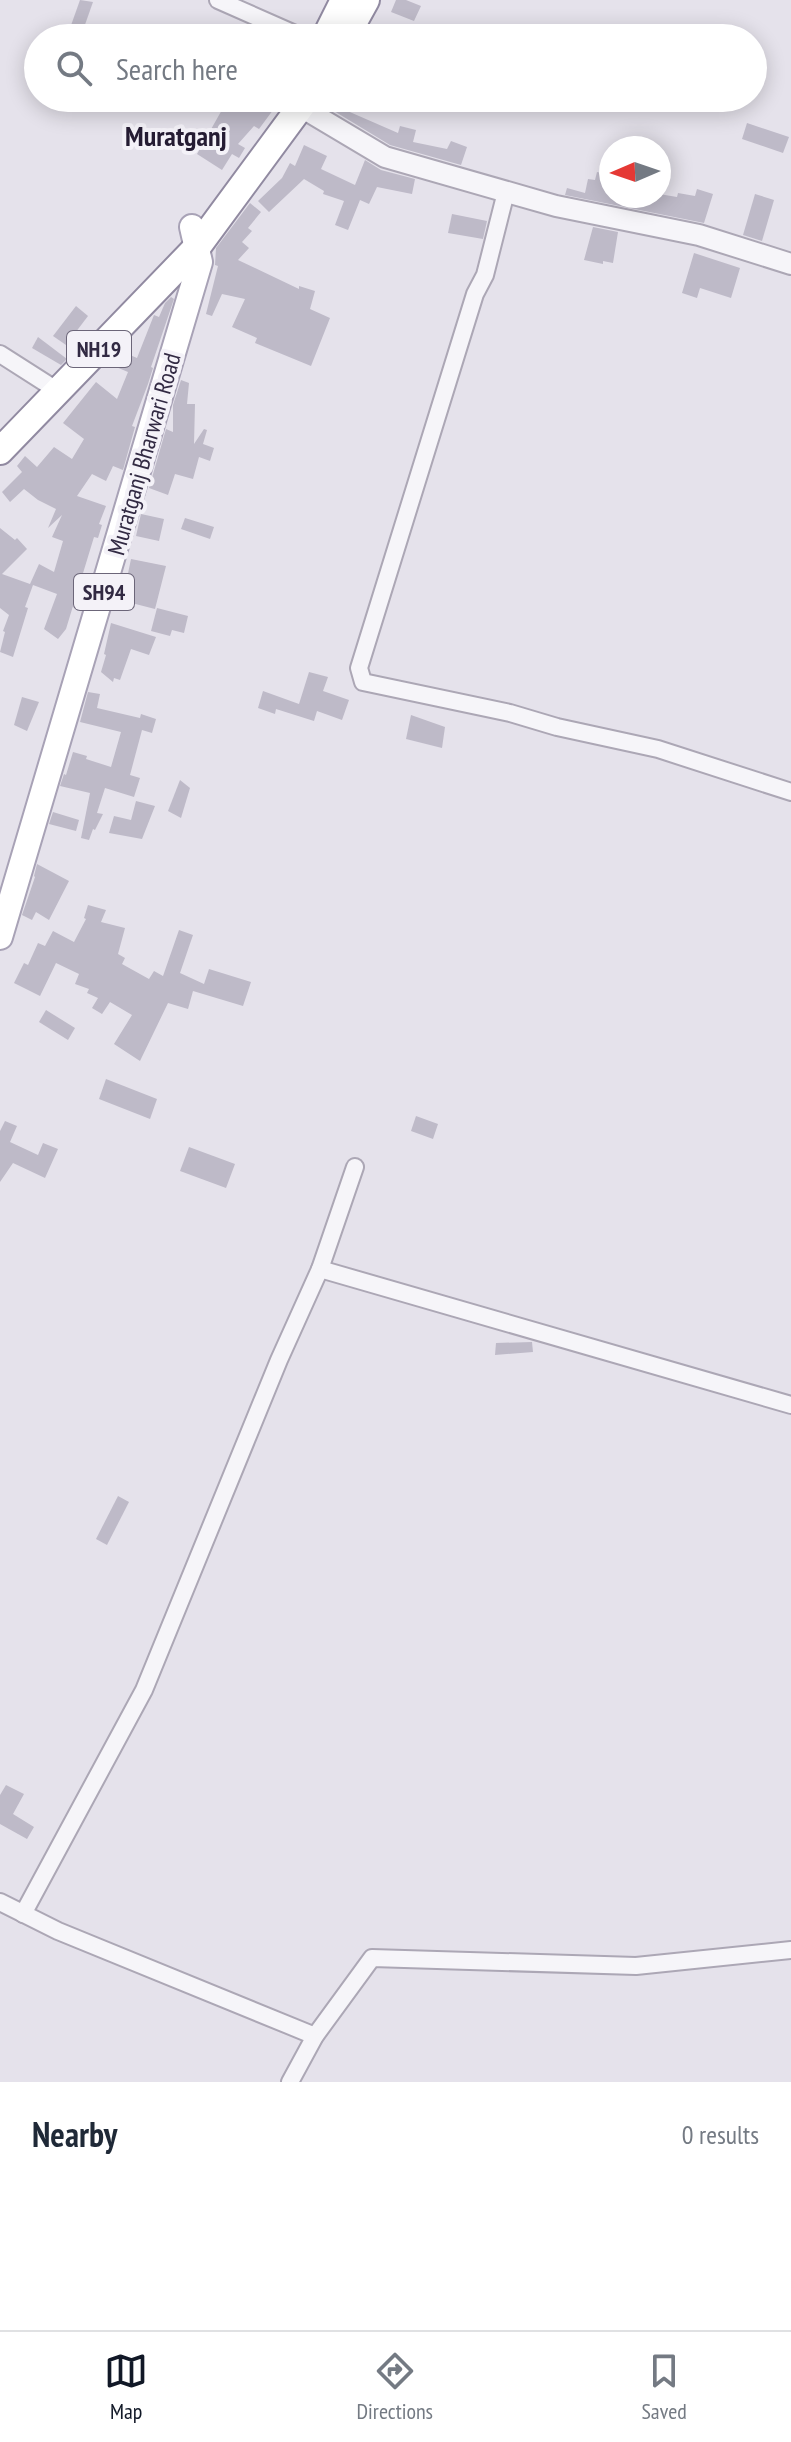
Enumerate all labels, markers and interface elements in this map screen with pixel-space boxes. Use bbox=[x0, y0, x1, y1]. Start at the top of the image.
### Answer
search box bbox=[24, 24, 767, 112]
icon: search bbox=[52, 46, 96, 90]
text: Search here bbox=[116, 49, 238, 88]
district label: Muratganj bbox=[125, 117, 227, 154]
north arrow bbox=[599, 136, 671, 208]
road number: NH19 bbox=[67, 331, 131, 367]
street label: Muratganj Bharwari Road bbox=[100, 349, 188, 559]
road number: SH94 bbox=[74, 574, 134, 610]
text: Nearby bbox=[32, 2112, 117, 2156]
text: 0 results bbox=[682, 2118, 759, 2151]
tab: Map bbox=[104, 2349, 148, 2425]
tab: Directions bbox=[357, 2349, 433, 2425]
tab: Saved bbox=[641, 2349, 687, 2425]

